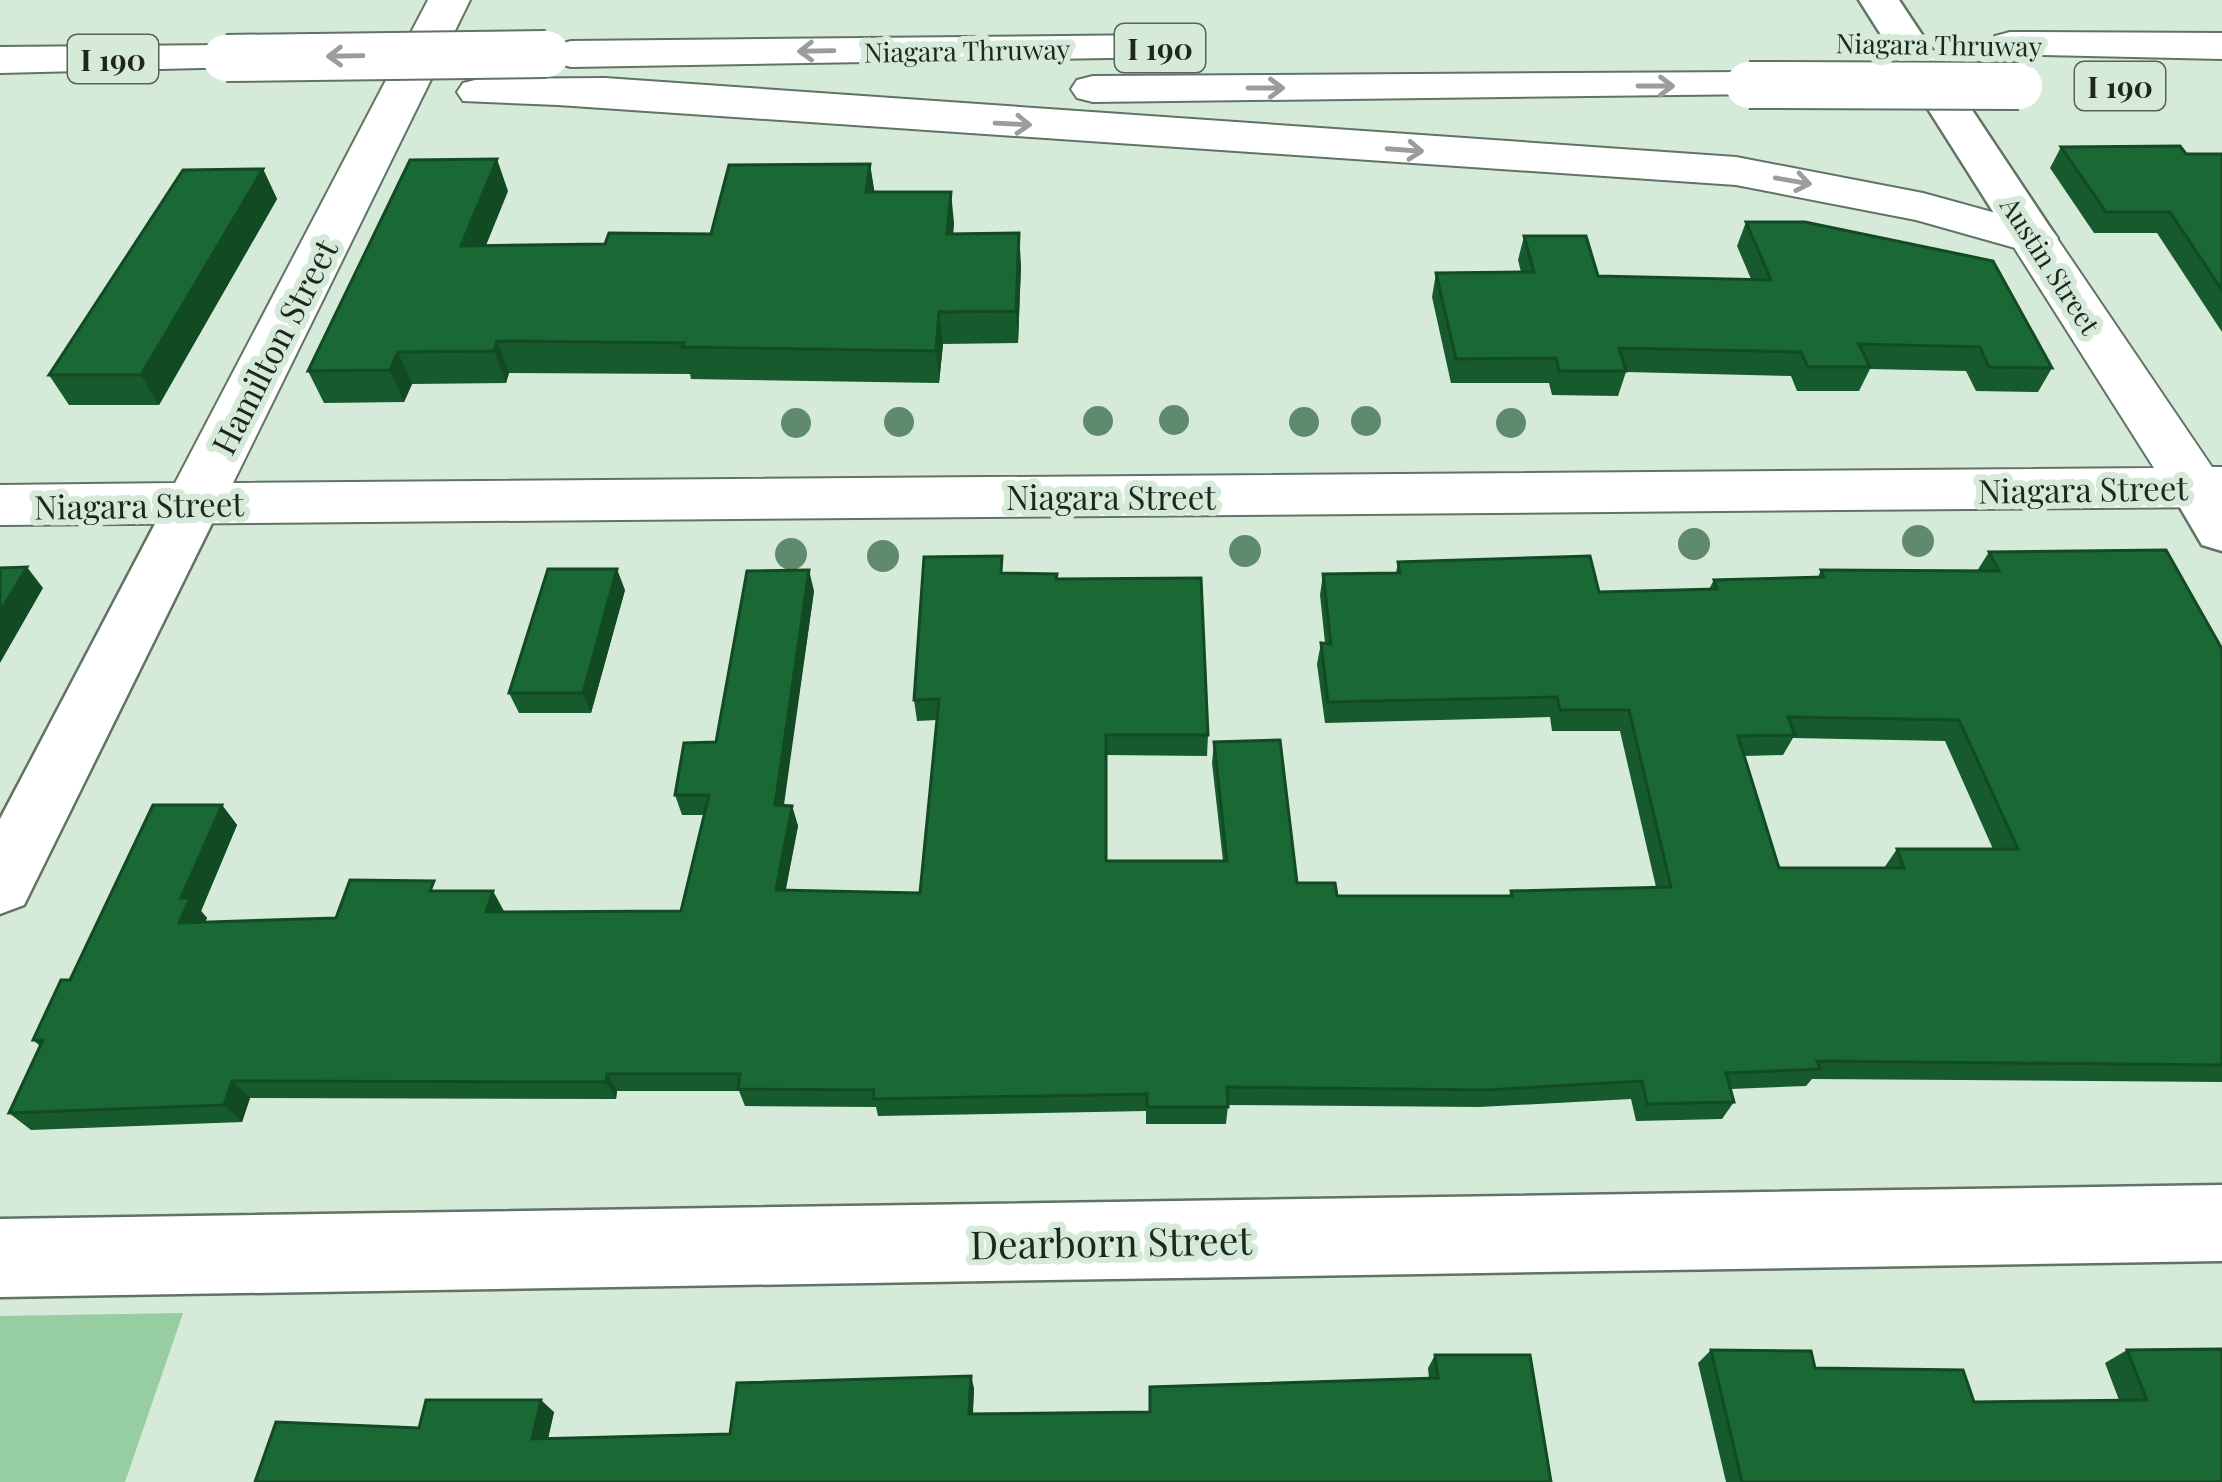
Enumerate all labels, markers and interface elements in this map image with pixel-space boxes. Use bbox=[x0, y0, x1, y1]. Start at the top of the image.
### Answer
road number: I 190 bbox=[1115, 24, 1205, 72]
street label: Niagara Thruway bbox=[1835, 24, 2043, 64]
street label: Niagara Thruway bbox=[863, 30, 1071, 70]
road number: I 190 bbox=[68, 35, 158, 83]
one-way arrow bbox=[797, 40, 836, 63]
one-way arrow bbox=[326, 45, 365, 68]
road number: I 190 bbox=[2075, 62, 2165, 110]
one-way arrow bbox=[1636, 75, 1675, 97]
one-way arrow bbox=[1246, 77, 1285, 99]
one-way arrow bbox=[993, 113, 1032, 136]
one-way arrow bbox=[1385, 139, 1424, 162]
one-way arrow bbox=[1773, 170, 1812, 193]
street label: Austin Street bbox=[1993, 189, 2109, 341]
street label: Hamilton Street bbox=[200, 230, 347, 461]
street label: Niagara Street bbox=[1978, 464, 2190, 512]
street label: Niagara Street bbox=[1006, 474, 1217, 518]
street label: Niagara Street bbox=[34, 480, 246, 528]
street label: Dearborn Street bbox=[969, 1213, 1254, 1269]

